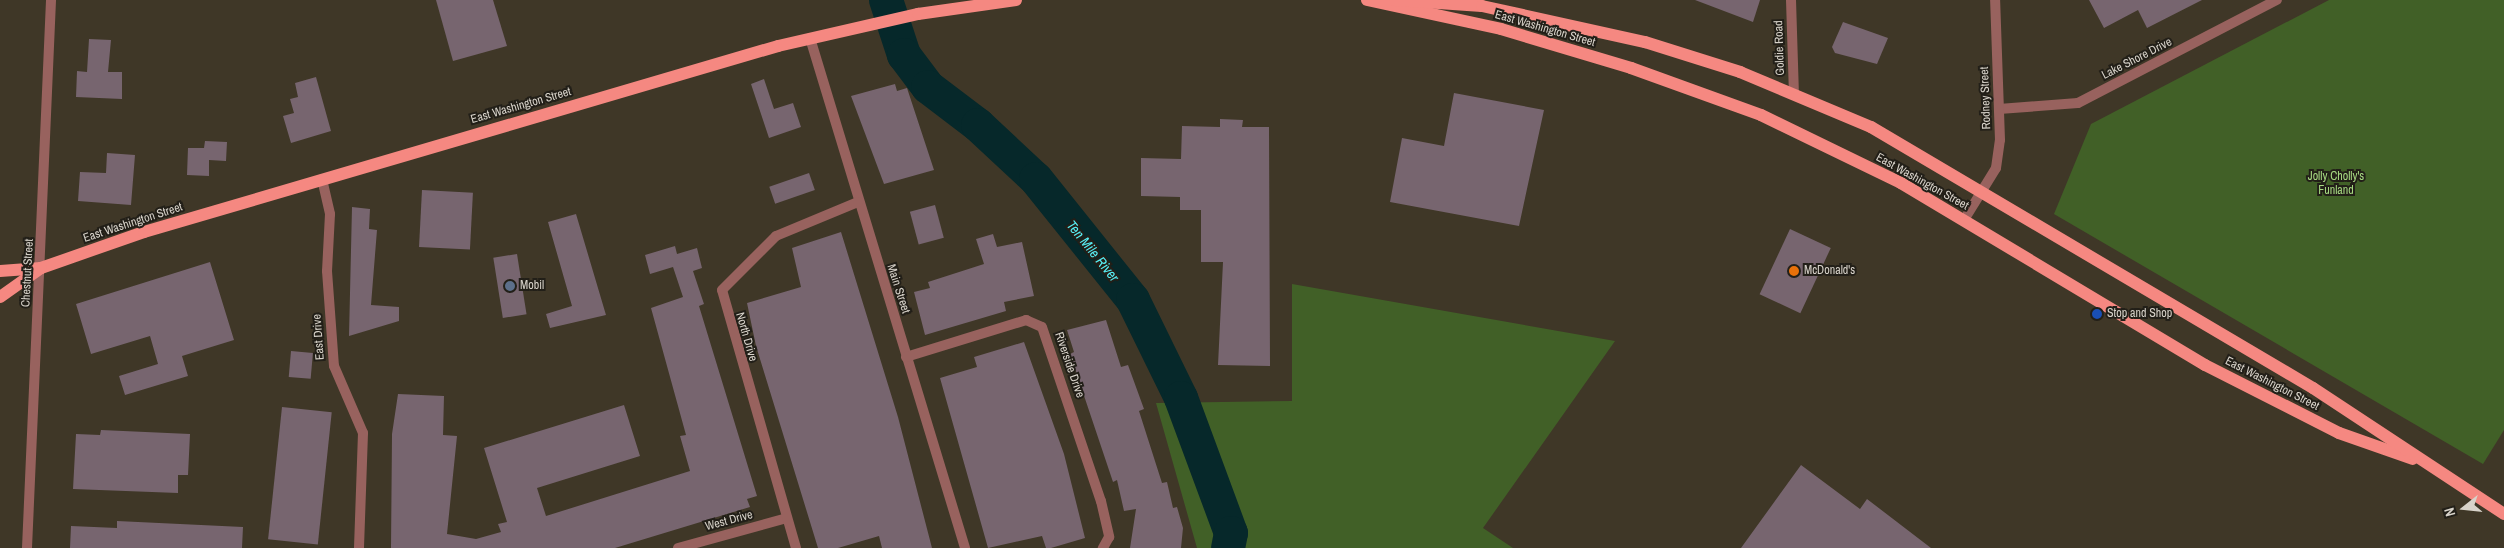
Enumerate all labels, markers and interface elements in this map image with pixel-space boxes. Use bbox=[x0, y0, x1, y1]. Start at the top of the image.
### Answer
street label: East Washington Street bbox=[1493, 8, 1597, 50]
street label: Goldie Road bbox=[1772, 20, 1788, 76]
street label: Lake Shore Drive bbox=[2100, 35, 2174, 83]
street label: Rodney Street bbox=[1978, 66, 1994, 130]
street label: East Washington Street bbox=[469, 85, 573, 127]
street label: East Washington Street bbox=[1873, 151, 1971, 213]
park label: Jolly Cholly's Funland bbox=[2308, 170, 2364, 198]
street label: East Washington Street bbox=[82, 200, 184, 246]
water label: Ten Mile River bbox=[1063, 217, 1123, 285]
street label: Chestnut Street bbox=[19, 238, 37, 308]
street label: Main Street bbox=[883, 263, 913, 315]
place label: McDonald's bbox=[1804, 264, 1855, 278]
marker: McDonald's bbox=[1788, 265, 1800, 277]
place label: Mobil bbox=[520, 279, 544, 293]
marker: Mobil bbox=[504, 280, 516, 292]
place label: Stop and Shop bbox=[2107, 307, 2172, 321]
marker: Stop and Shop bbox=[2091, 308, 2103, 320]
street label: North Drive bbox=[732, 311, 760, 363]
street label: East Drive bbox=[310, 314, 328, 360]
street label: Riverside Drive bbox=[1051, 330, 1087, 400]
street label: East Washington Street bbox=[2223, 354, 2321, 414]
north arrow bbox=[2439, 483, 2489, 533]
text: N bbox=[2440, 506, 2459, 519]
street label: West Drive bbox=[704, 508, 754, 534]

